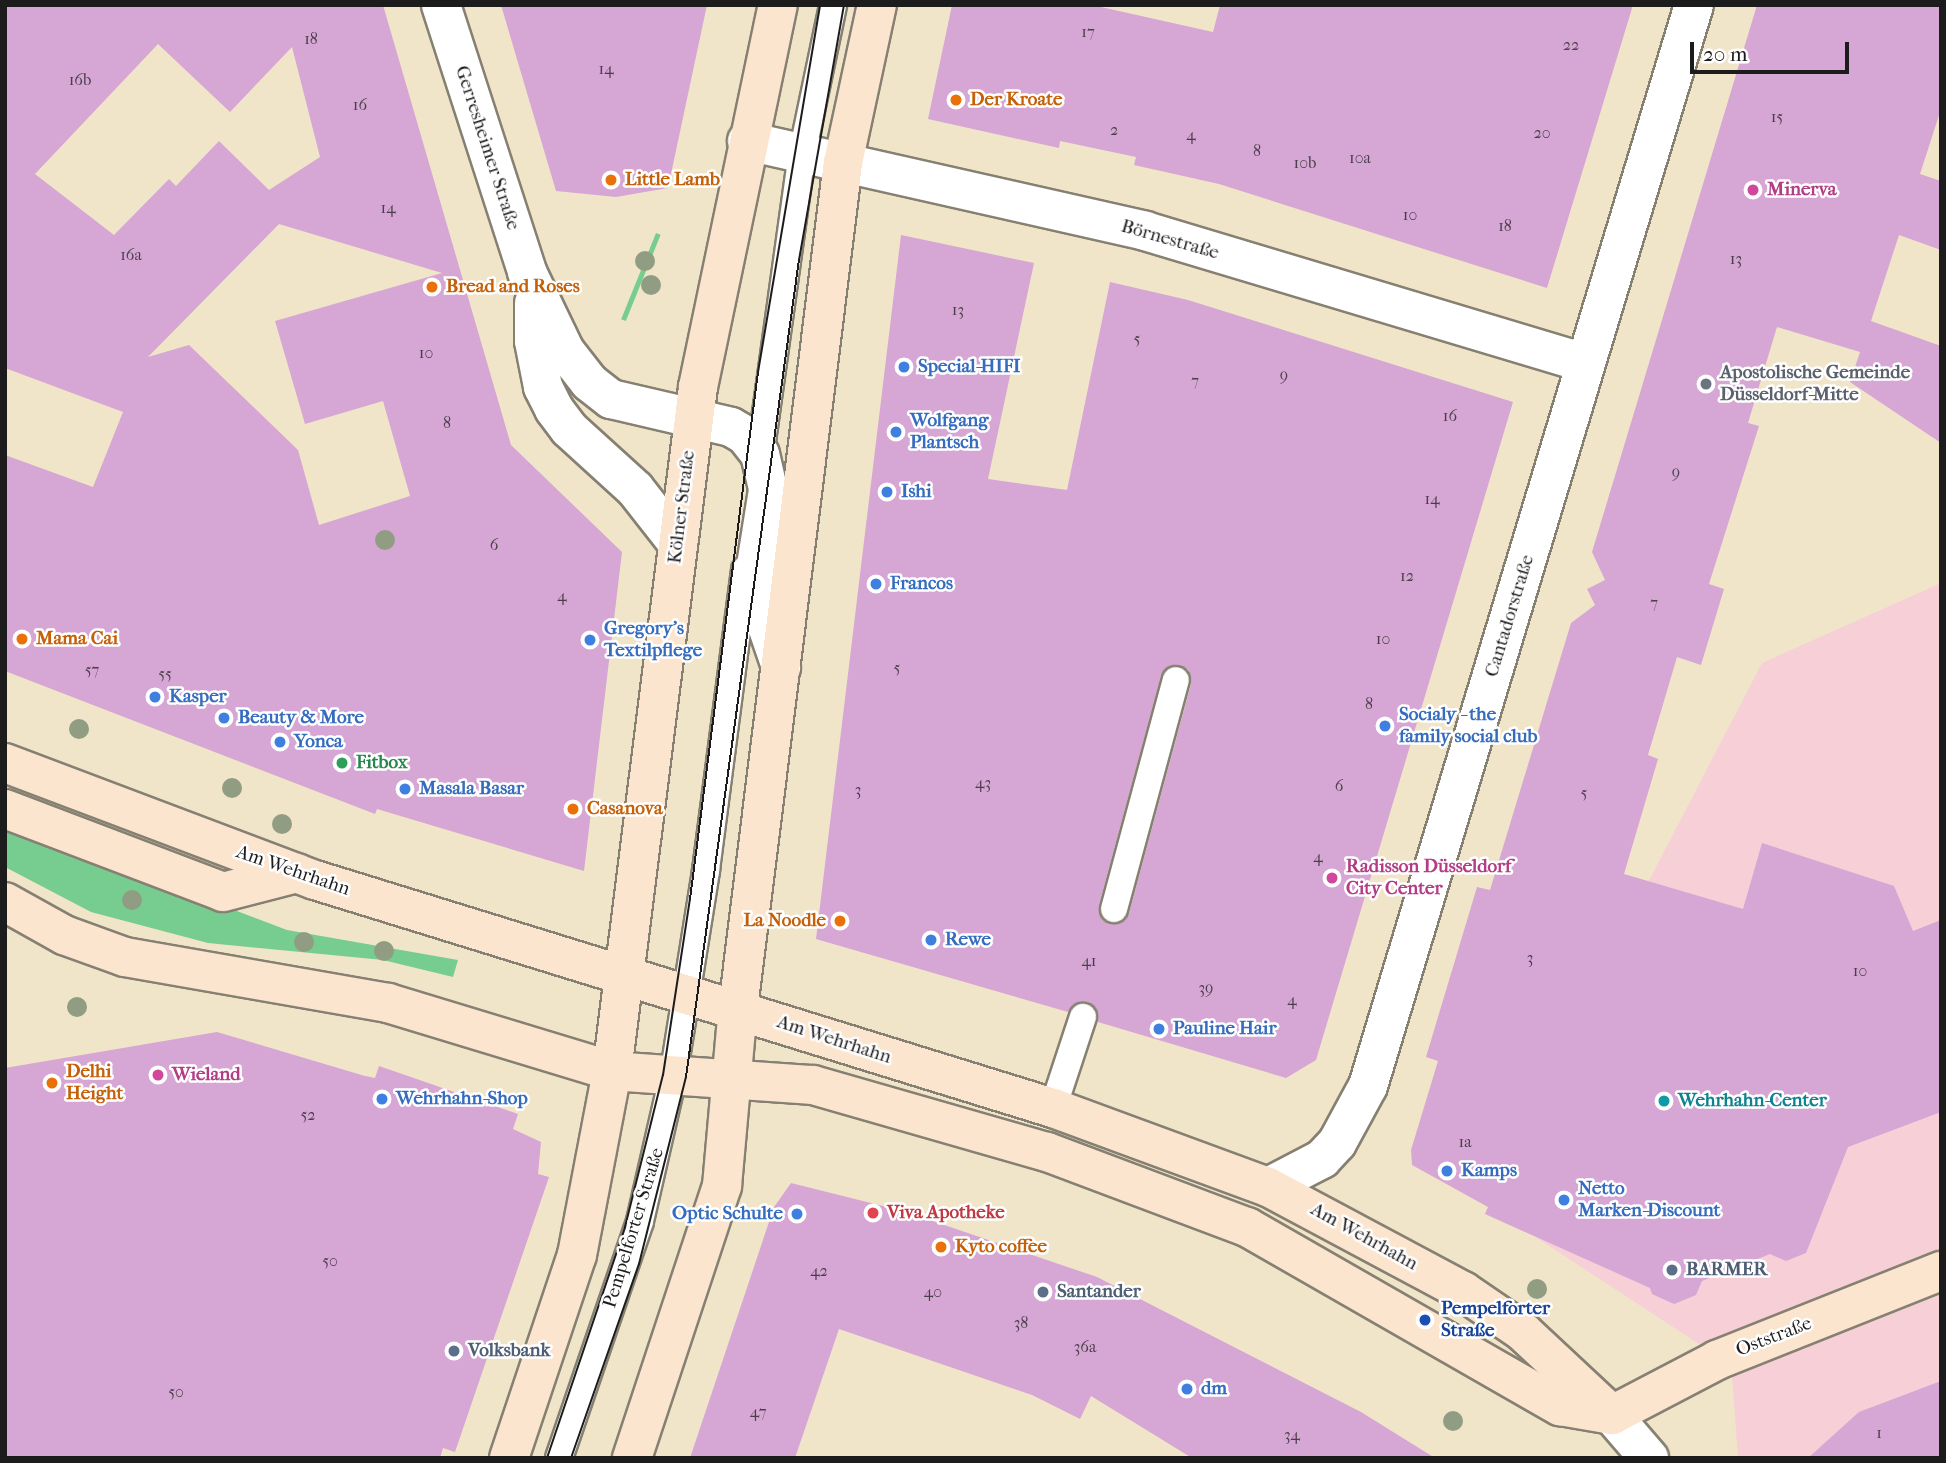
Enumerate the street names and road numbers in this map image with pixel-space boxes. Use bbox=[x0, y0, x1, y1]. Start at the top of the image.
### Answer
street label: Gerresheimer Straße bbox=[450, 63, 524, 233]
street label: Börnestraße bbox=[1118, 215, 1222, 265]
street label: Kölner Straße bbox=[664, 449, 700, 565]
street label: Cantadorstraße bbox=[1481, 552, 1539, 680]
street label: Am Wehrhahn bbox=[233, 841, 353, 901]
street label: Am Wehrhahn bbox=[774, 1011, 894, 1069]
street label: Pempelforter Straße bbox=[599, 1145, 669, 1311]
street label: Am Wehrhahn bbox=[1307, 1198, 1421, 1276]
street label: Oststraße bbox=[1733, 1312, 1815, 1362]

